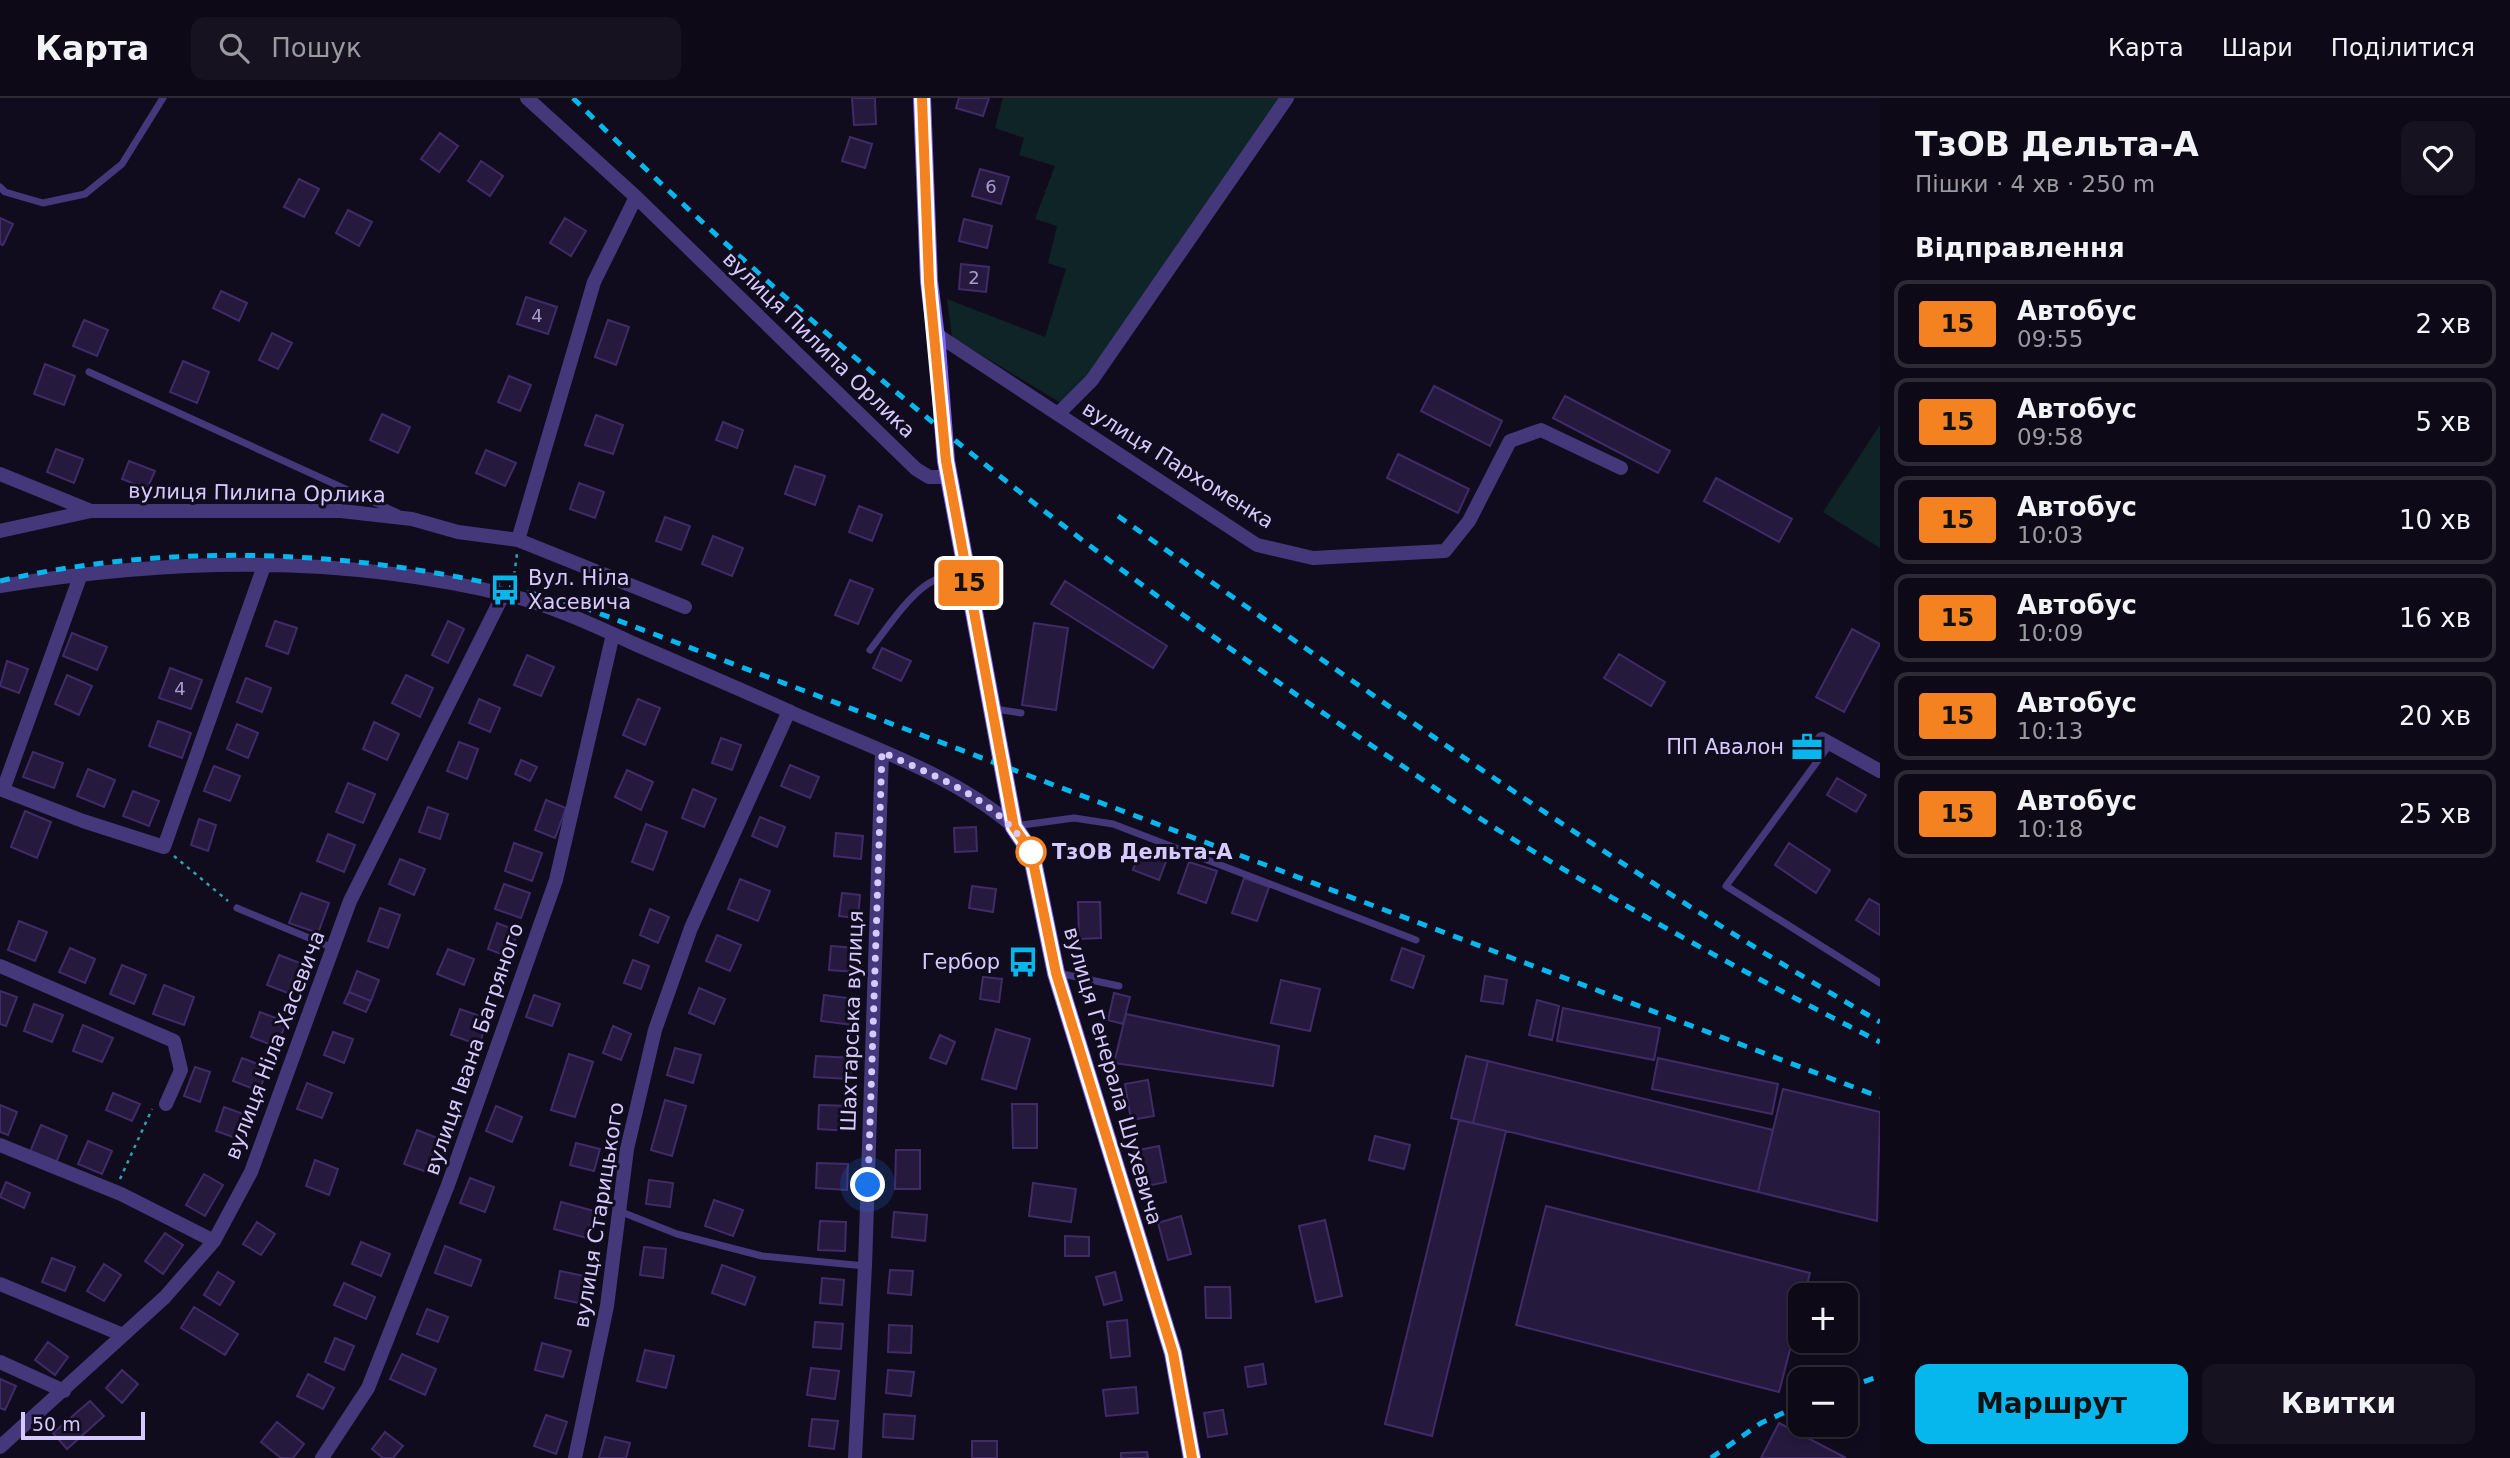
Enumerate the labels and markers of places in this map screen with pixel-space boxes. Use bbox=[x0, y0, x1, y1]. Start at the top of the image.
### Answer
place label: Вул. Ніла Хасевича bbox=[528, 566, 631, 614]
bus stop icon: Вул. Ніла Хасевича bbox=[488, 573, 522, 607]
office icon: ПП Авалон bbox=[1790, 730, 1824, 764]
place label: ПП Авалон bbox=[1666, 735, 1784, 759]
marker: ТзОВ Дельта-А bbox=[1016, 837, 1046, 867]
place label: ТзОВ Дельта-А bbox=[1052, 840, 1233, 864]
bus stop icon: Гербор bbox=[1006, 945, 1040, 979]
place label: Гербор bbox=[922, 950, 1000, 974]

